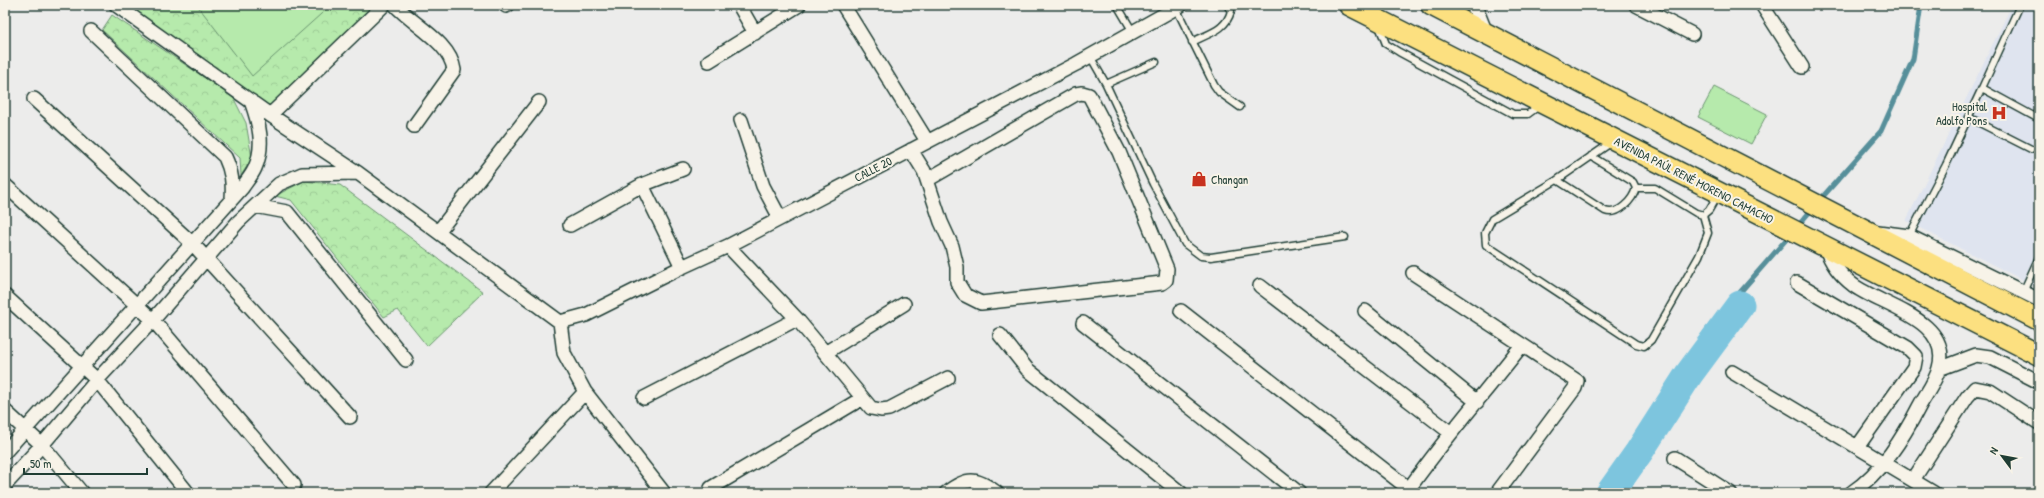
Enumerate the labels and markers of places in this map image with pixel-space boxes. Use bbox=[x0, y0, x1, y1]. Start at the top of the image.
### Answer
place label: Hospital Adolfo Pons bbox=[1936, 98, 1988, 129]
hospital icon: Hospital Adolfo Pons bbox=[1990, 104, 2008, 122]
shop icon: Changan bbox=[1190, 170, 1208, 188]
place label: Changan bbox=[1211, 171, 1248, 188]

